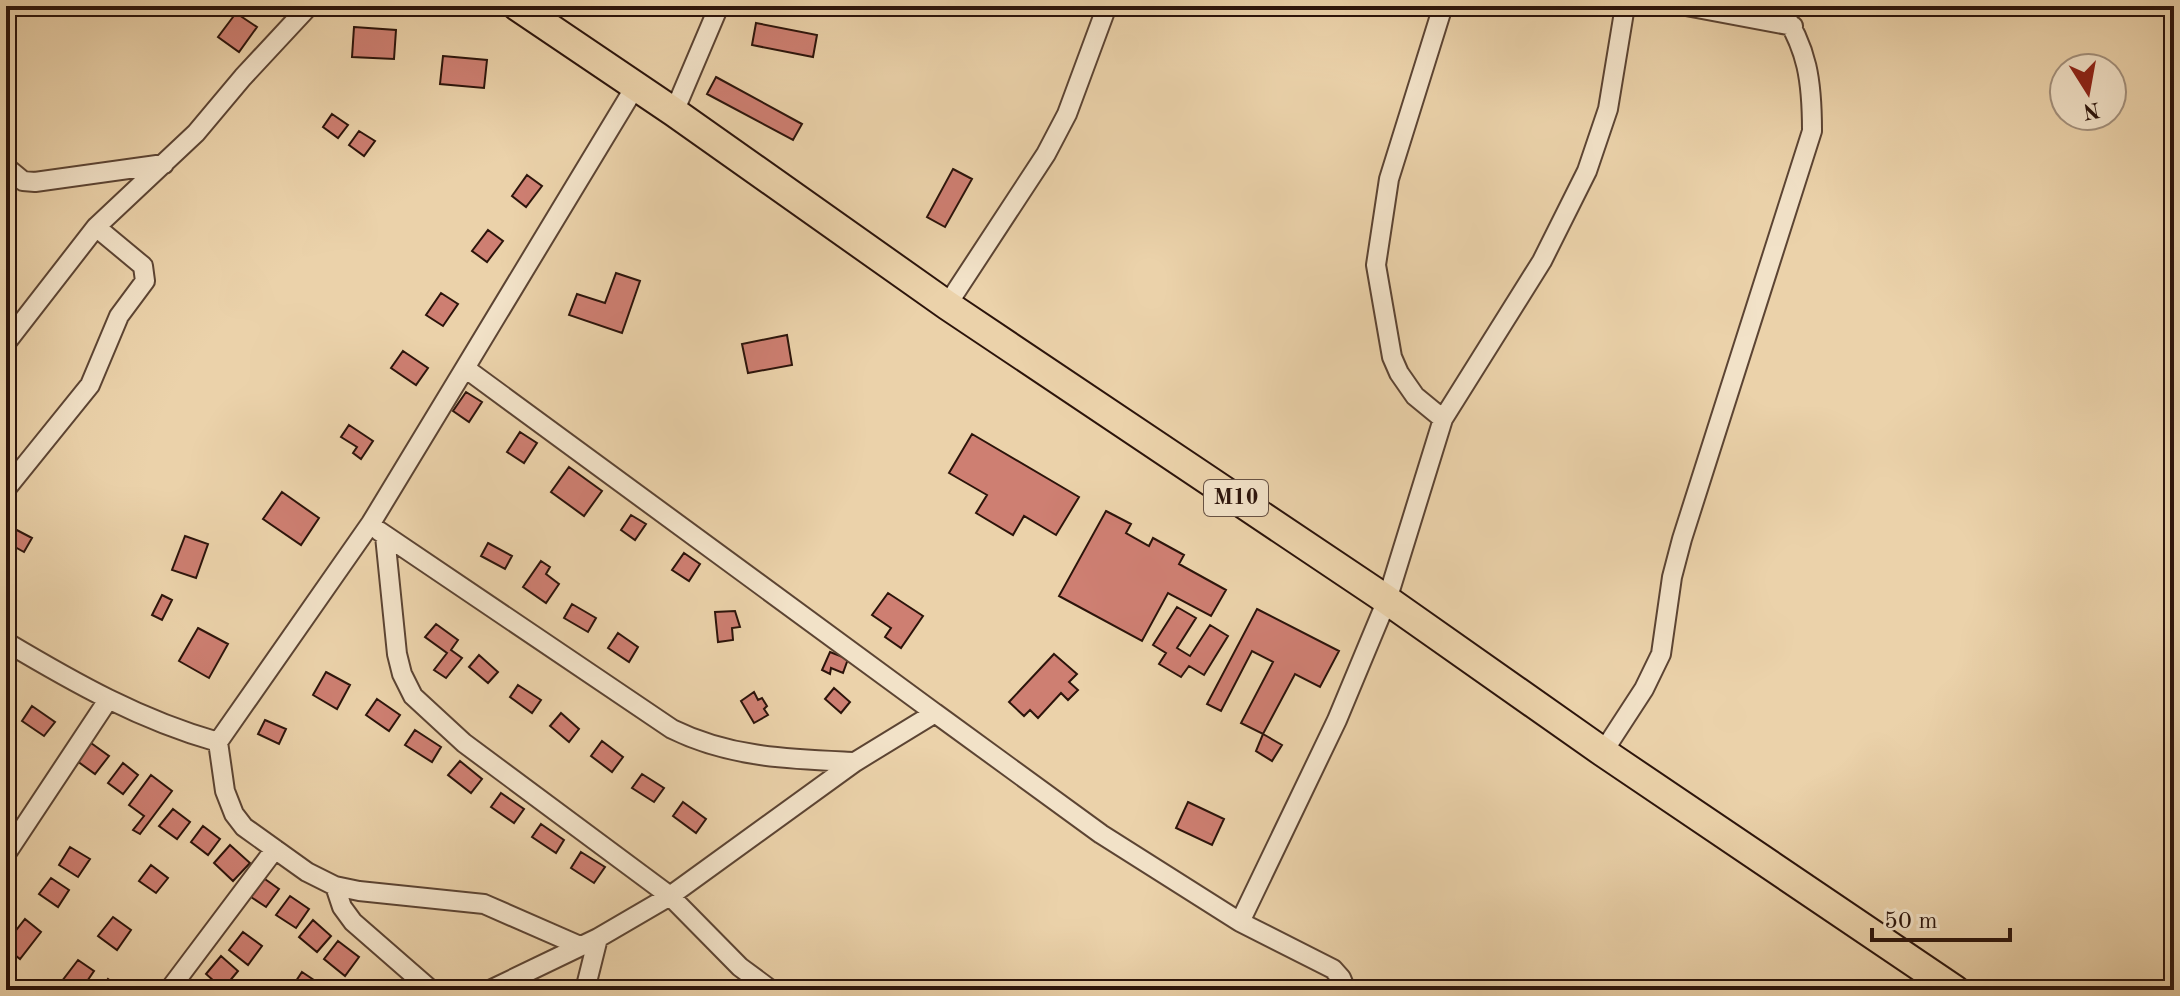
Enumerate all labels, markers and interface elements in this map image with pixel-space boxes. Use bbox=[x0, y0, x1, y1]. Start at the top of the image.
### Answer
north arrow bbox=[2048, 52, 2128, 132]
text: N bbox=[2081, 97, 2102, 122]
road number: M10 bbox=[1204, 480, 1268, 516]
scale bar bbox=[1872, 892, 2010, 942]
text: 50 m bbox=[1884, 910, 1938, 934]

